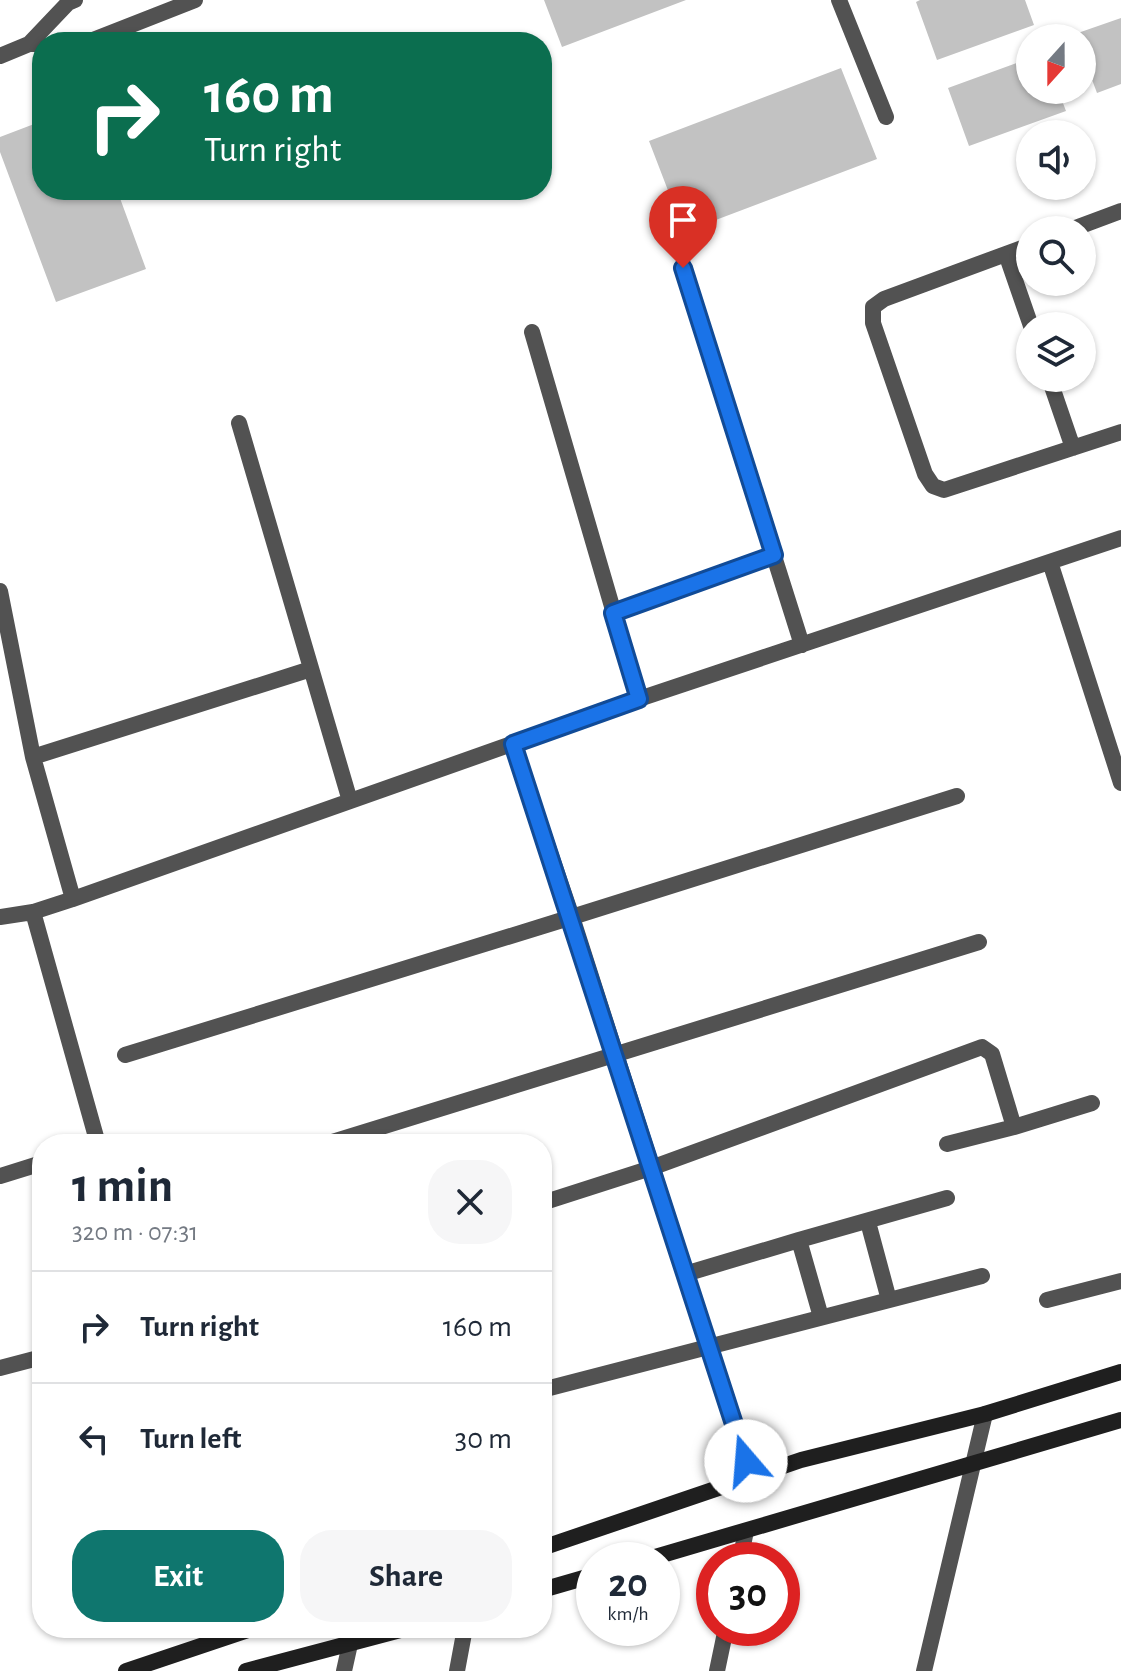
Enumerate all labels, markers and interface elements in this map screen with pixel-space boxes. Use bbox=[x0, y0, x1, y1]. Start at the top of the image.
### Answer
north arrow bbox=[1016, 24, 1096, 104]
map controls bbox=[1016, 24, 1096, 392]
icon: right bbox=[72, 64, 176, 168]
text: 160 m bbox=[204, 67, 334, 123]
button: sound bbox=[1016, 120, 1096, 200]
text: Turn right bbox=[204, 132, 341, 168]
pin bbox=[649, 186, 717, 268]
icon: arrive bbox=[661, 198, 705, 242]
button: search bbox=[1016, 216, 1096, 296]
button: layers bbox=[1016, 312, 1096, 392]
button: close bbox=[428, 1160, 512, 1244]
text: 1 min bbox=[72, 1163, 173, 1211]
text: 320 m · 07:31 bbox=[72, 1219, 198, 1245]
icon: right bbox=[72, 1305, 116, 1349]
text: Turn right bbox=[140, 1312, 259, 1342]
text: 160 m bbox=[443, 1312, 512, 1342]
icon: left bbox=[72, 1417, 116, 1461]
position arrow bbox=[704, 1419, 788, 1503]
text: Turn left bbox=[140, 1424, 241, 1454]
text: 30 m bbox=[455, 1424, 512, 1454]
button: Exit bbox=[72, 1530, 284, 1622]
button: Share bbox=[300, 1530, 512, 1622]
speed limit sign: 30 bbox=[696, 1542, 800, 1646]
text: 20 bbox=[608, 1564, 648, 1604]
text: km/h bbox=[607, 1604, 649, 1624]

